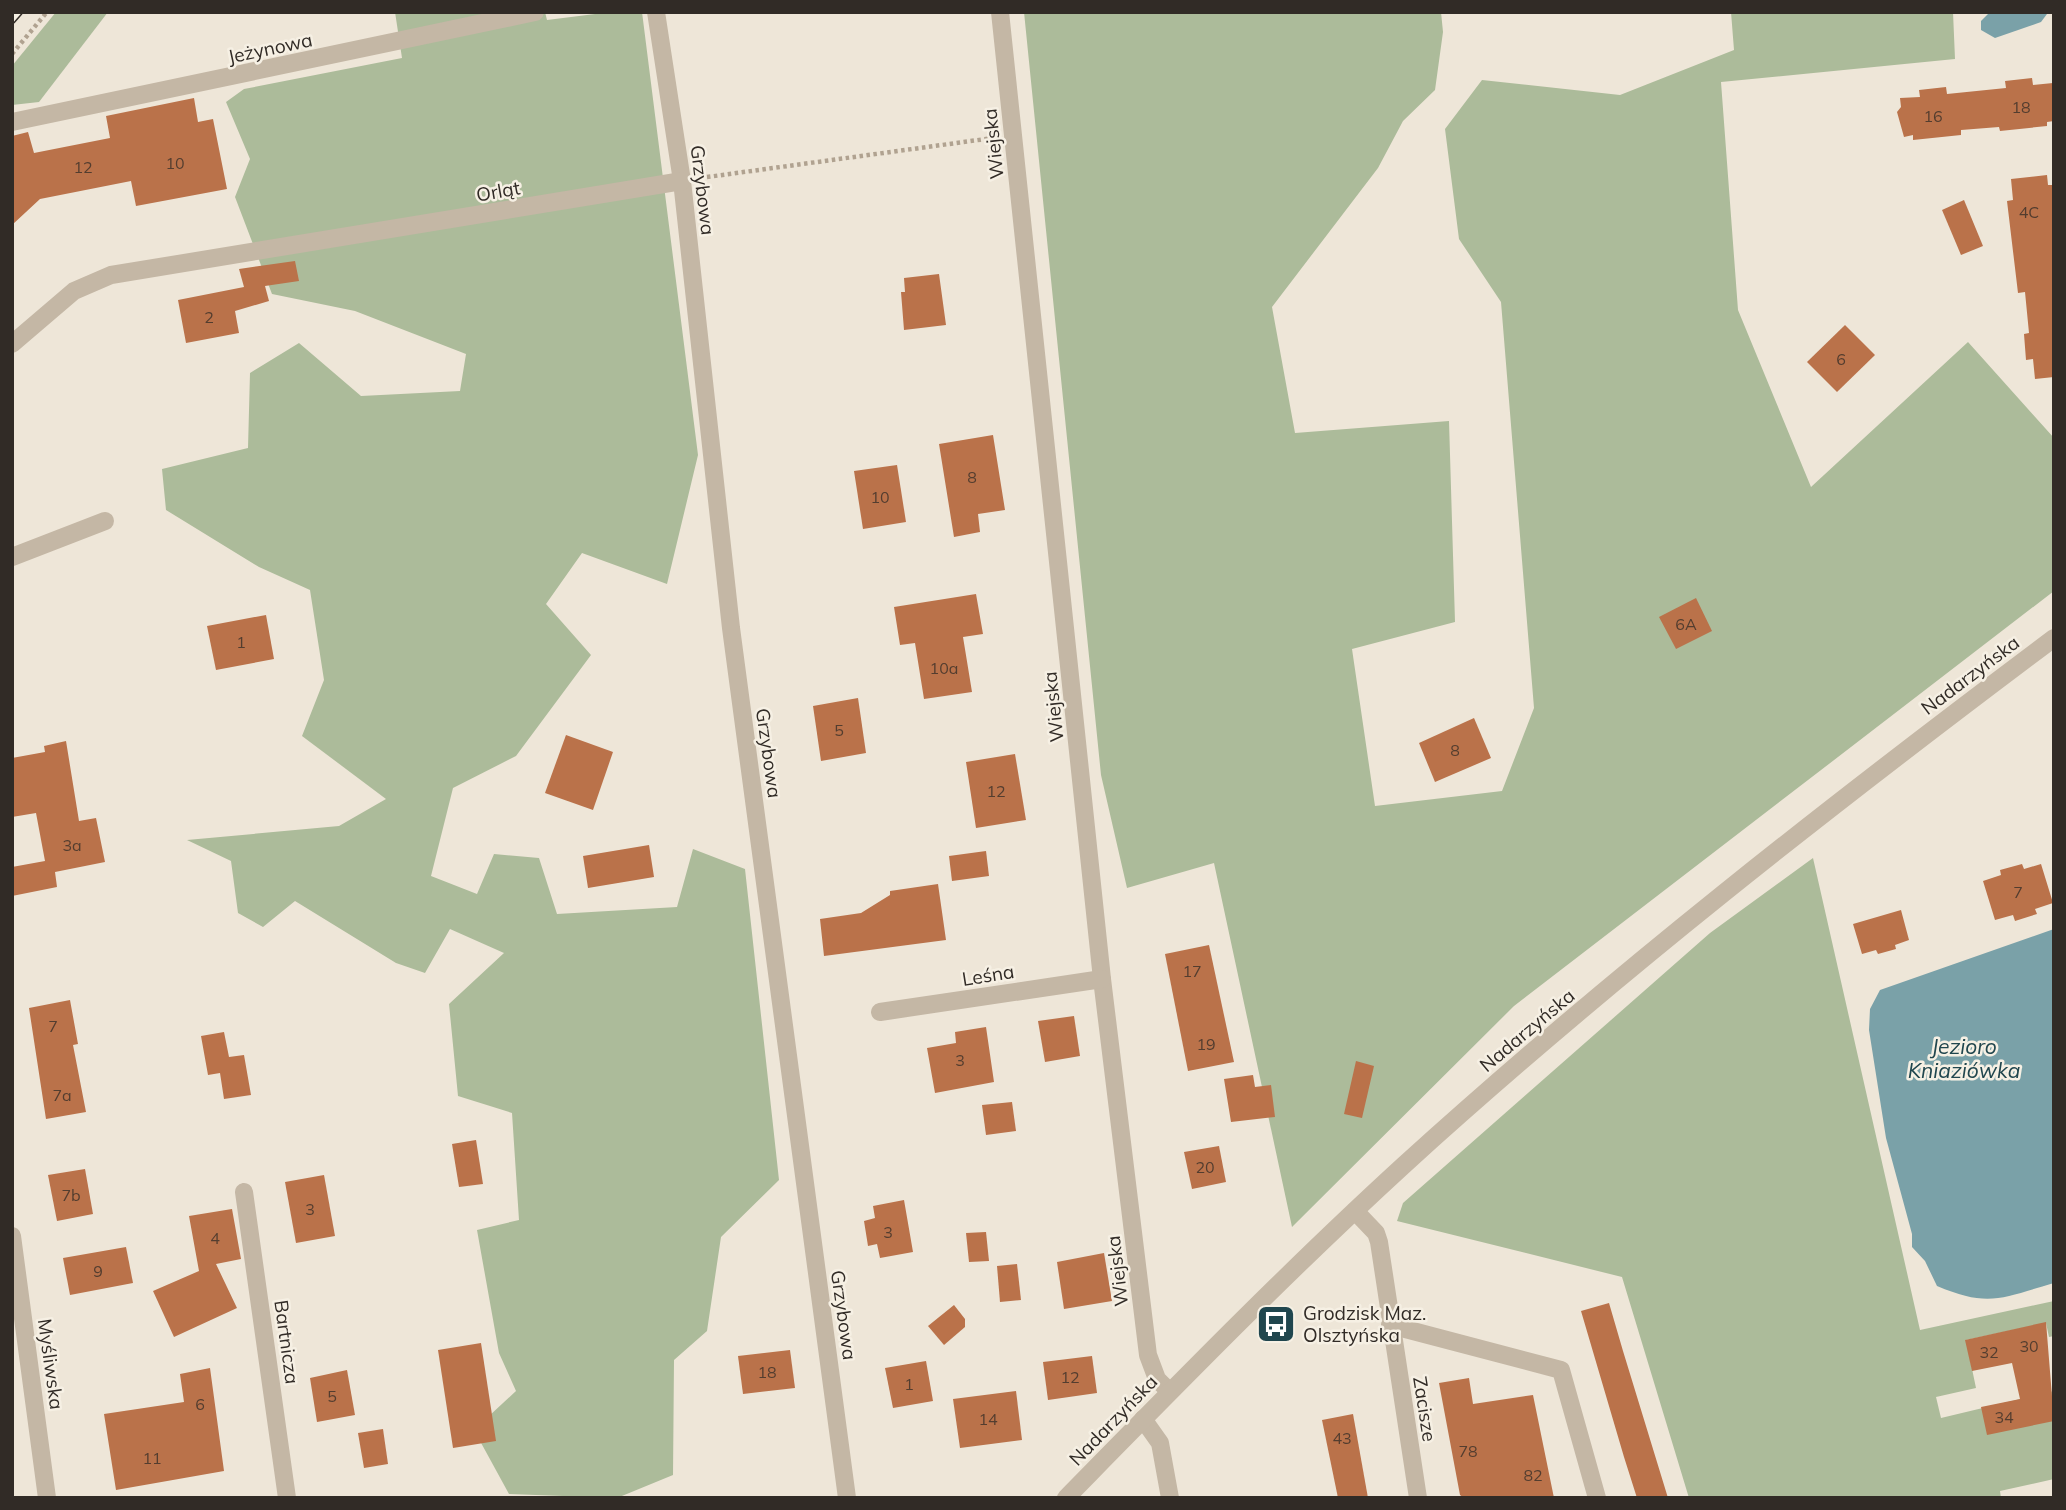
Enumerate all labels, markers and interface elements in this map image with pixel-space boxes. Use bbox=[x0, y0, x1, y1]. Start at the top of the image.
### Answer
street label: Jeżynowa bbox=[225, 27, 315, 69]
house number: 18 bbox=[2011, 97, 2031, 117]
house number: 16 bbox=[1923, 106, 1943, 126]
street label: Wiejska bbox=[977, 107, 1009, 181]
street label: Grzybowa bbox=[686, 144, 720, 236]
house number: 10 bbox=[165, 153, 185, 173]
house number: 12 bbox=[73, 157, 93, 177]
street label: Orląt bbox=[474, 175, 522, 207]
house number: 4C bbox=[2019, 202, 2039, 222]
house number: 2 bbox=[204, 307, 214, 327]
house number: 6 bbox=[1836, 349, 1846, 369]
house number: 8 bbox=[967, 467, 977, 487]
house number: 10 bbox=[870, 487, 890, 507]
house number: 6A bbox=[1675, 614, 1697, 634]
street label: Nadarzyńska bbox=[1916, 630, 2024, 720]
house number: 1 bbox=[236, 632, 246, 652]
house number: 10a bbox=[930, 658, 958, 678]
street label: Wiejska bbox=[1037, 670, 1069, 744]
street label: Grzybowa bbox=[751, 707, 787, 799]
house number: 5 bbox=[834, 720, 844, 740]
house number: 8 bbox=[1450, 740, 1460, 760]
house number: 12 bbox=[986, 781, 1006, 801]
house number: 3a bbox=[62, 835, 82, 855]
house number: 7 bbox=[2013, 882, 2023, 902]
street label: Leśna bbox=[960, 959, 1016, 991]
house number: 17 bbox=[1182, 961, 1202, 981]
street label: Nadarzyńska bbox=[1475, 983, 1579, 1077]
house number: 7 bbox=[48, 1016, 58, 1036]
water label: Jezioro Kniaziówka bbox=[1908, 1033, 2020, 1083]
house number: 19 bbox=[1196, 1034, 1216, 1054]
house number: 3 bbox=[955, 1050, 965, 1070]
house number: 7a bbox=[52, 1085, 72, 1105]
house number: 20 bbox=[1195, 1157, 1215, 1177]
house number: 7b bbox=[61, 1185, 81, 1205]
house number: 3 bbox=[305, 1199, 315, 1219]
house number: 3 bbox=[883, 1222, 893, 1242]
house number: 4 bbox=[210, 1228, 220, 1248]
street label: Wiejska bbox=[1101, 1234, 1133, 1308]
house number: 9 bbox=[93, 1261, 103, 1281]
street label: Grzybowa bbox=[826, 1269, 862, 1361]
street label: Bartnicza bbox=[269, 1298, 305, 1386]
place label: Grodzisk Maz. Olsztyńska bbox=[1303, 1301, 1426, 1347]
bus stop icon: Grodzisk Maz. Olsztyńska bbox=[1255, 1303, 1297, 1345]
street label: Myśliwska bbox=[33, 1317, 69, 1411]
house number: 30 bbox=[2019, 1336, 2039, 1356]
house number: 32 bbox=[1979, 1342, 1999, 1362]
house number: 18 bbox=[757, 1362, 777, 1382]
house number: 12 bbox=[1060, 1367, 1080, 1387]
street label: Nadarzyńska bbox=[1064, 1370, 1162, 1470]
house number: 1 bbox=[904, 1374, 914, 1394]
street label: Zacisze bbox=[1408, 1375, 1442, 1443]
house number: 5 bbox=[327, 1386, 337, 1406]
house number: 6 bbox=[195, 1394, 205, 1414]
house number: 34 bbox=[1994, 1407, 2014, 1427]
house number: 14 bbox=[978, 1409, 998, 1429]
house number: 43 bbox=[1332, 1428, 1352, 1448]
house number: 78 bbox=[1458, 1441, 1478, 1461]
house number: 11 bbox=[142, 1448, 162, 1468]
house number: 82 bbox=[1523, 1465, 1543, 1485]

